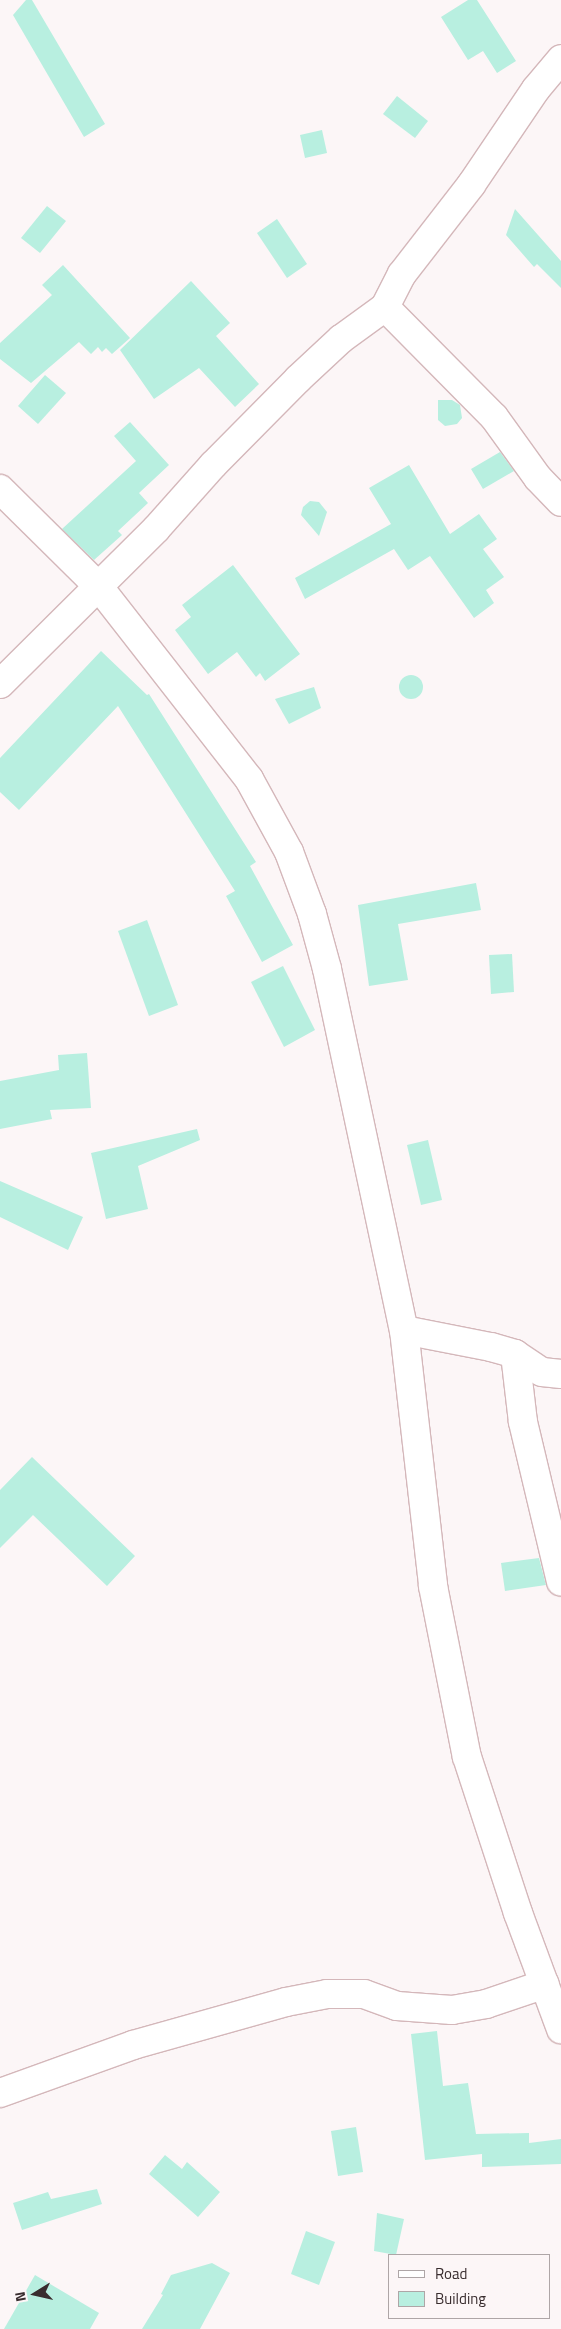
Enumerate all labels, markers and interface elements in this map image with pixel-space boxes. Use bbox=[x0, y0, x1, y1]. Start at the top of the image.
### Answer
legend bbox=[388, 2254, 551, 2319]
text: Road bbox=[435, 2262, 467, 2285]
north arrow bbox=[10, 2269, 60, 2319]
text: Building bbox=[435, 2287, 486, 2310]
text: N bbox=[9, 2290, 31, 2303]

